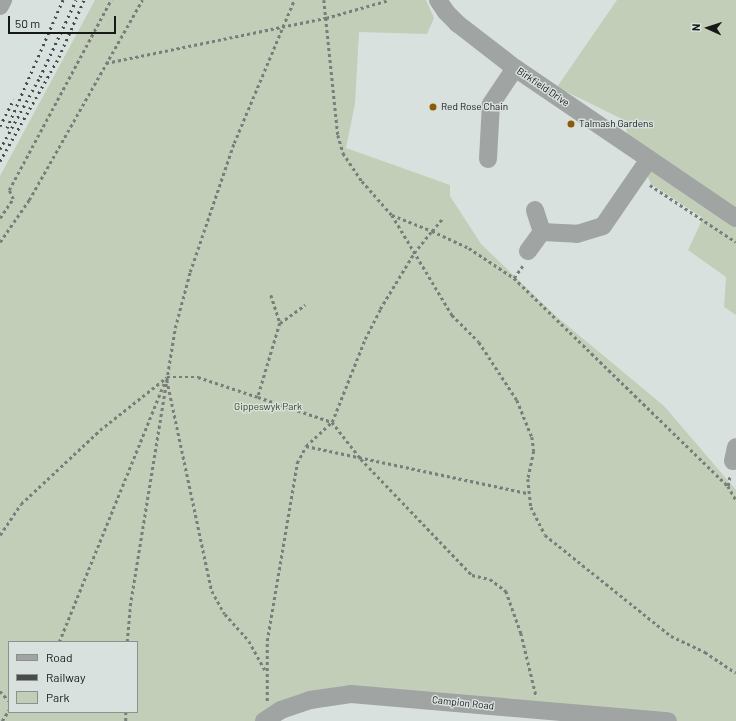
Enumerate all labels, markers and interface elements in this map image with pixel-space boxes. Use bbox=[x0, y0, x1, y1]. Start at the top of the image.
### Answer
scale bar bbox=[10, 8, 118, 34]
north arrow bbox=[688, 8, 728, 48]
text: 50 m bbox=[15, 16, 40, 30]
text: N bbox=[689, 23, 702, 31]
street label: Birkfield Drive bbox=[514, 65, 572, 109]
place label: Red Rose Chain bbox=[441, 101, 508, 113]
marker: Red Rose Chain bbox=[428, 102, 438, 112]
place label: Talmash Gardens bbox=[579, 118, 653, 130]
marker: Talmash Gardens bbox=[566, 119, 576, 129]
park label: Gippeswyk Park bbox=[234, 401, 302, 413]
legend bbox=[8, 641, 138, 713]
text: Road bbox=[46, 650, 73, 664]
text: Railway bbox=[46, 670, 85, 684]
text: Park bbox=[46, 690, 70, 704]
street label: Campion Road bbox=[431, 694, 495, 712]

